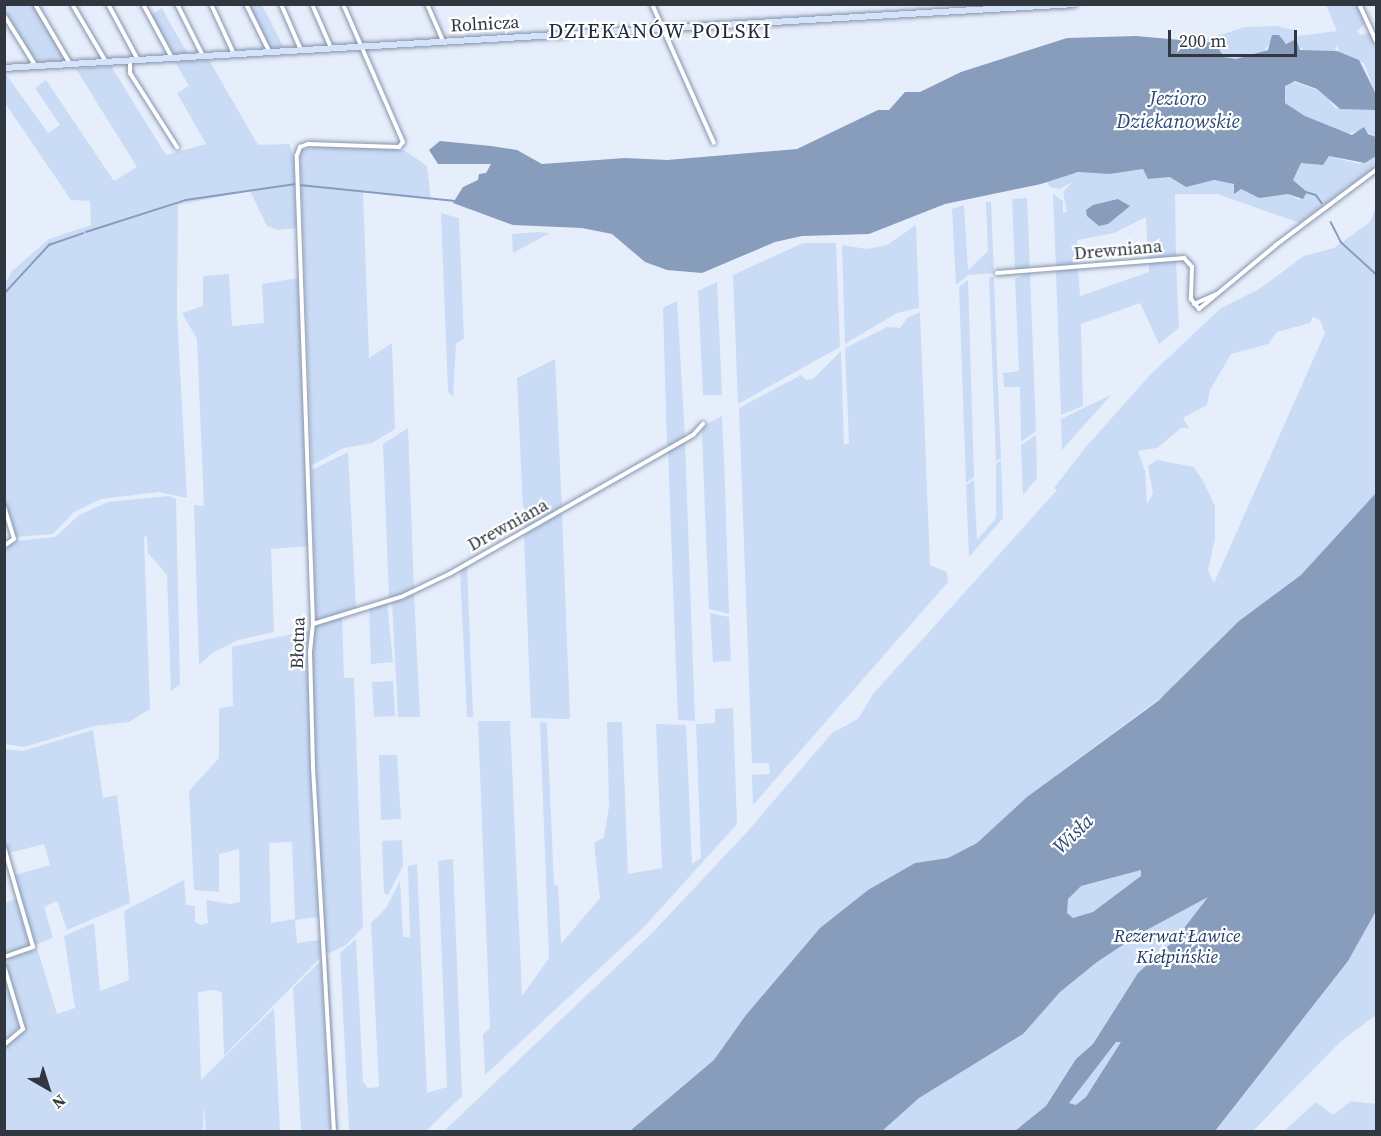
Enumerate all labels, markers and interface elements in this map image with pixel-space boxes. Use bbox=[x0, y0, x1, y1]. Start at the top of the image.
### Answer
street label: Rolnicza bbox=[450, 11, 520, 37]
district label: DZIEKANÓW POLSKI bbox=[548, 18, 772, 44]
scale bar bbox=[1171, 18, 1300, 56]
text: 200 m bbox=[1179, 28, 1226, 53]
water label: Jezioro Dziekanowskie bbox=[1116, 86, 1240, 133]
street label: Drewniana bbox=[1073, 235, 1163, 265]
street label: Drewniana bbox=[464, 494, 552, 556]
street label: Błotna bbox=[286, 617, 310, 669]
water label: Wisła bbox=[1048, 809, 1098, 859]
park label: Rezerwat Ławice Kiełpińskie bbox=[1114, 926, 1240, 968]
north arrow bbox=[18, 1058, 78, 1118]
text: N bbox=[48, 1090, 71, 1114]

